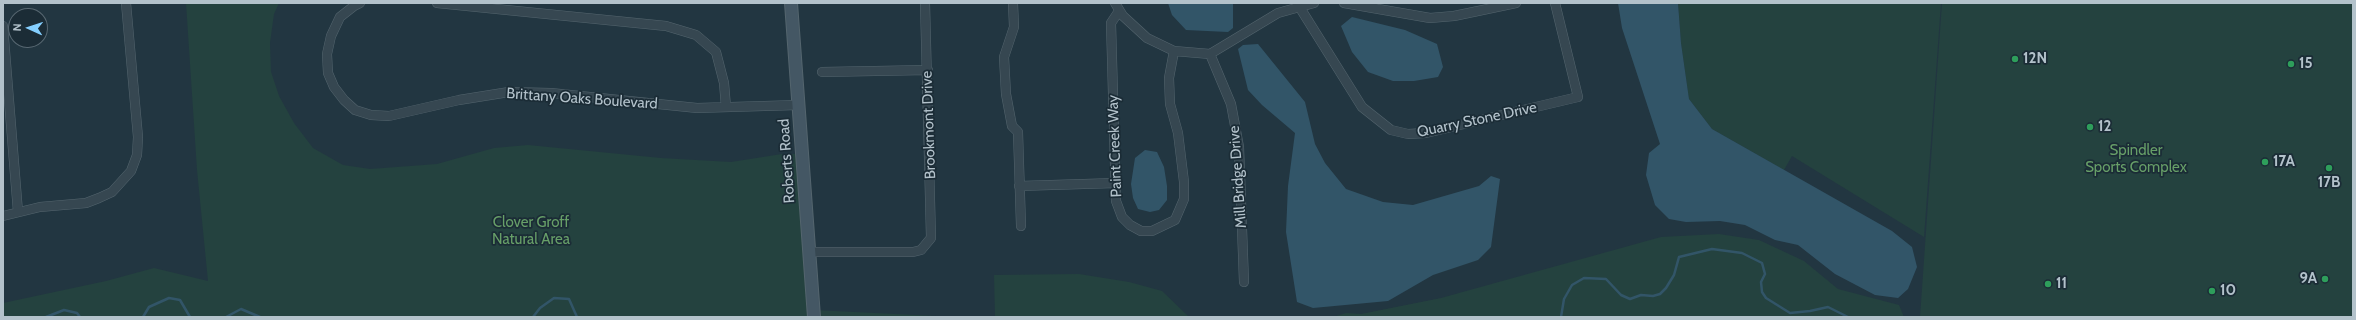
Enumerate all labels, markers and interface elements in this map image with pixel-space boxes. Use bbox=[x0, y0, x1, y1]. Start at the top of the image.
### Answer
north arrow bbox=[8, 8, 48, 48]
text: N bbox=[10, 23, 24, 32]
place label: 12N bbox=[2023, 50, 2047, 68]
marker: 12N bbox=[2010, 54, 2020, 64]
place label: 15 bbox=[2299, 55, 2313, 73]
marker: 15 bbox=[2286, 59, 2296, 69]
street label: Brookmont Drive bbox=[918, 71, 940, 179]
street label: Brittany Oaks Boulevard bbox=[506, 85, 658, 113]
street label: Paint Creek Way bbox=[1104, 94, 1126, 198]
street label: Quarry Stone Drive bbox=[1416, 99, 1538, 141]
street label: Roberts Road bbox=[775, 118, 799, 204]
place label: 12 bbox=[2098, 118, 2111, 136]
marker: 12 bbox=[2085, 122, 2095, 132]
street label: Mill Bridge Drive bbox=[1225, 125, 1251, 229]
park label: Spindler Sports Complex bbox=[2085, 142, 2187, 177]
place label: 17A bbox=[2273, 153, 2295, 171]
marker: 17A bbox=[2260, 157, 2270, 167]
marker: 17B bbox=[2324, 163, 2334, 173]
place label: 17B bbox=[2318, 174, 2340, 192]
park label: Clover Groff Natural Area bbox=[492, 214, 570, 249]
place label: 9A bbox=[2300, 270, 2317, 288]
marker: 9A bbox=[2320, 274, 2330, 284]
place label: 11 bbox=[2056, 275, 2067, 293]
marker: 11 bbox=[2043, 279, 2053, 289]
place label: 10 bbox=[2220, 282, 2236, 300]
marker: 10 bbox=[2207, 286, 2217, 296]

